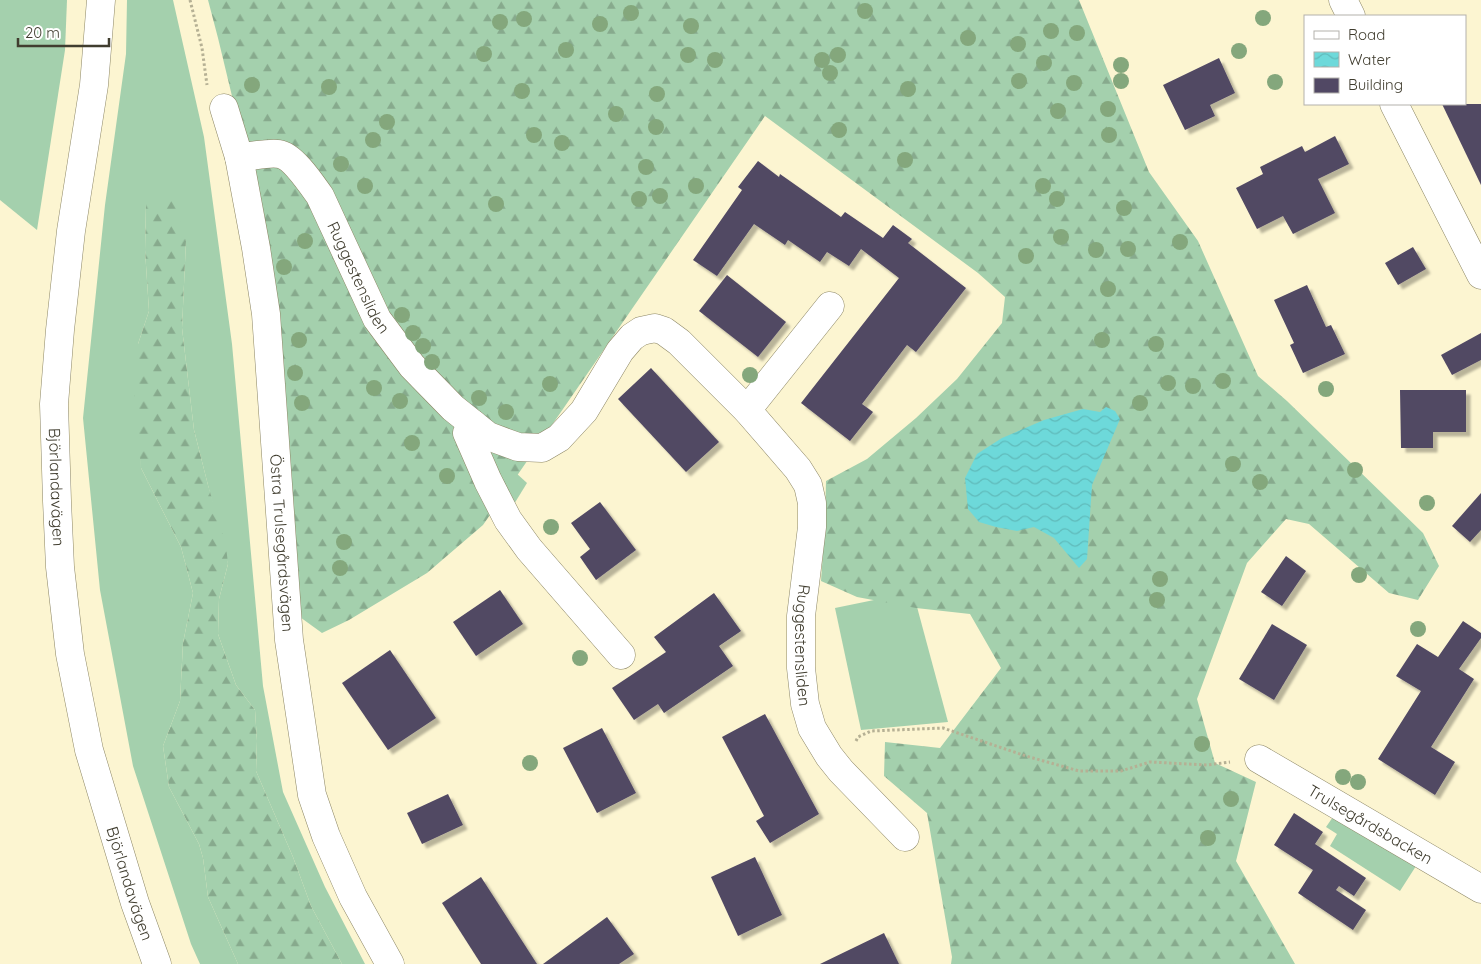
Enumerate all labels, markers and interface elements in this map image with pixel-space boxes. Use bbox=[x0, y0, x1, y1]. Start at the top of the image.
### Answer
scale bar bbox=[18, 15, 109, 47]
legend bbox=[1304, 15, 1466, 105]
text: 20 m bbox=[25, 23, 60, 42]
text: Road bbox=[1348, 25, 1385, 44]
text: Water bbox=[1348, 50, 1391, 69]
text: Building bbox=[1348, 75, 1403, 94]
street label: Ruggestensliden bbox=[323, 218, 394, 337]
street label: Björlandavägen bbox=[45, 427, 69, 547]
street label: Östra Trulsegårdsvägen bbox=[266, 453, 298, 632]
street label: Ruggestensliden bbox=[791, 583, 815, 707]
street label: Trulsegårdsbacken bbox=[1304, 780, 1436, 868]
street label: Björlandavägen bbox=[103, 824, 158, 943]

